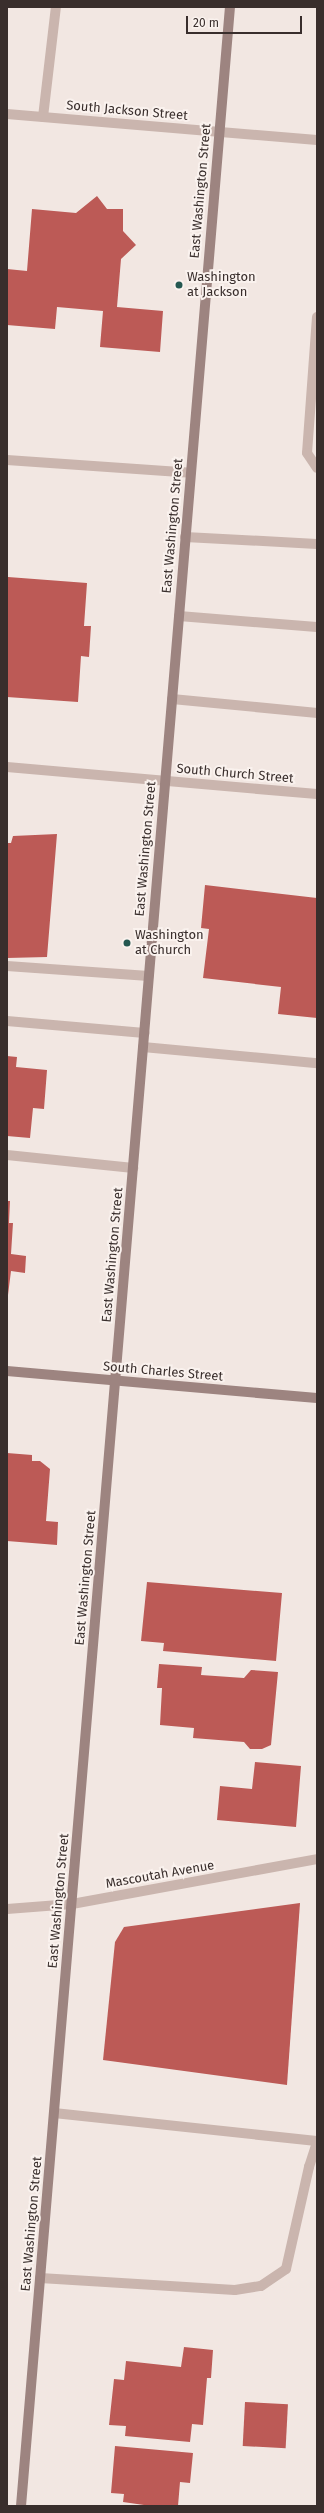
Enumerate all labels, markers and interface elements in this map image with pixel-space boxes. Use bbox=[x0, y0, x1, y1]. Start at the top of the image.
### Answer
scale bar bbox=[188, 8, 304, 34]
text: 20 m bbox=[193, 16, 219, 30]
street label: South Jackson Street bbox=[66, 98, 188, 124]
street label: East Washington Street bbox=[187, 123, 215, 259]
place label: Washington at Jackson bbox=[187, 270, 256, 301]
marker: Washington at Jackson bbox=[174, 280, 184, 290]
street label: East Washington Street bbox=[159, 458, 187, 594]
street label: South Church Street bbox=[176, 761, 294, 787]
street label: East Washington Street bbox=[132, 781, 160, 917]
place label: Washington at Church bbox=[135, 928, 204, 959]
marker: Washington at Church bbox=[122, 938, 132, 948]
street label: East Washington Street bbox=[99, 1187, 127, 1323]
street label: South Charles Street bbox=[102, 1359, 224, 1385]
street label: East Washington Street bbox=[72, 1510, 100, 1646]
street label: East Washington Street bbox=[45, 1833, 73, 1969]
street label: Mascoutah Avenue bbox=[104, 1858, 216, 1892]
street label: East Washington Street bbox=[18, 2156, 46, 2292]

